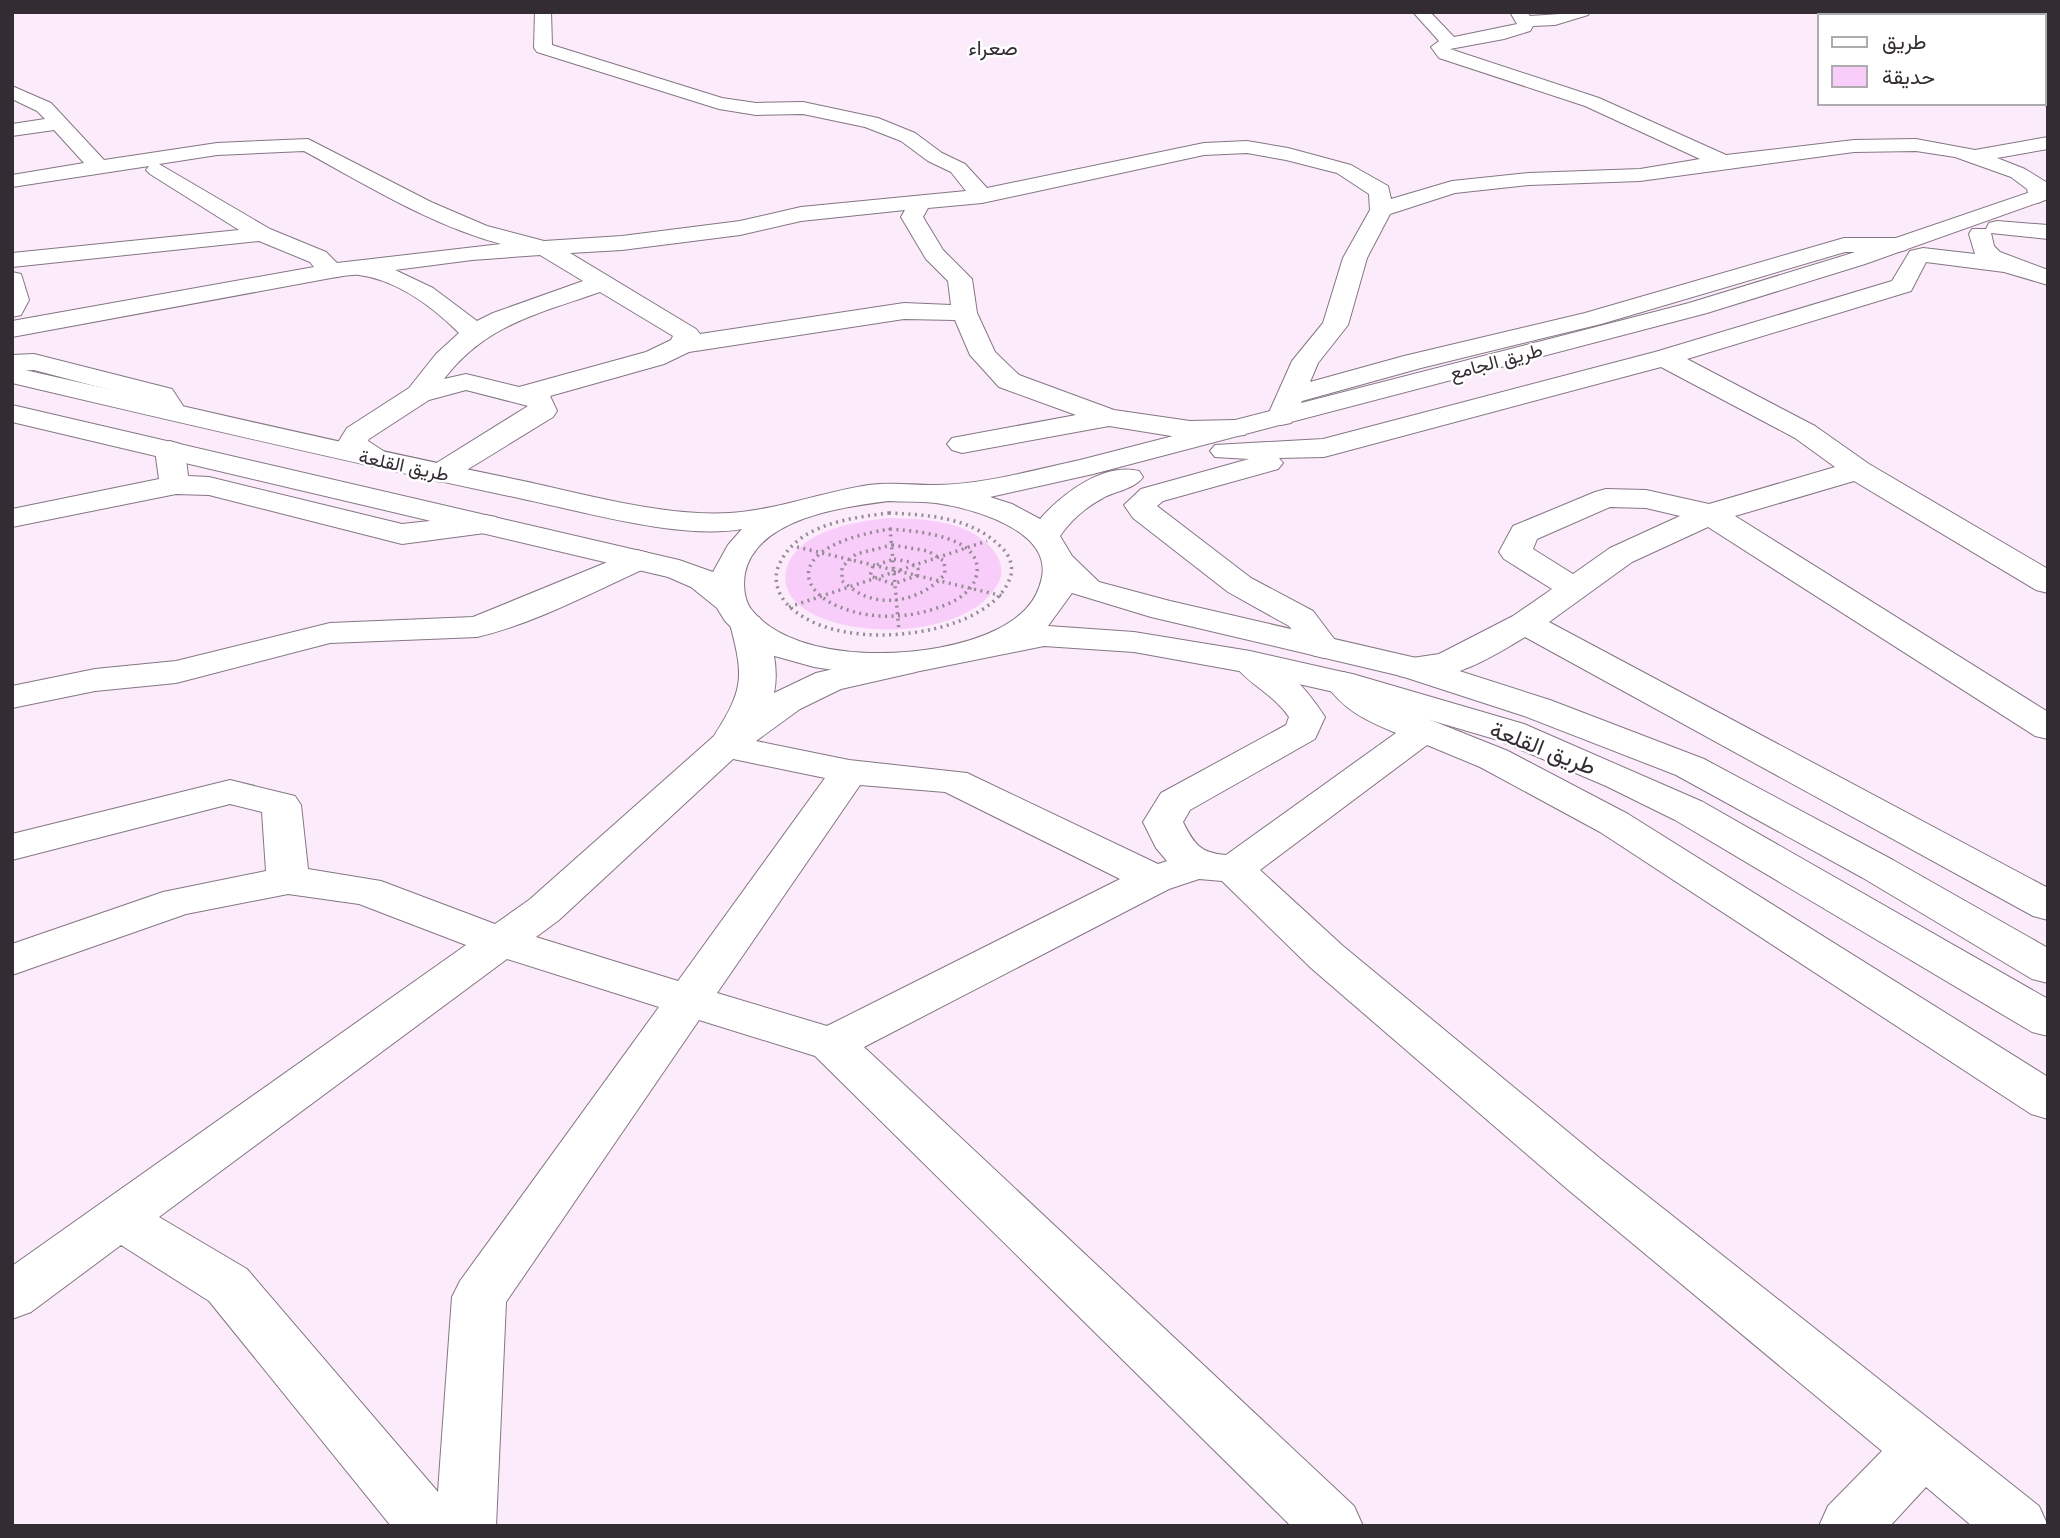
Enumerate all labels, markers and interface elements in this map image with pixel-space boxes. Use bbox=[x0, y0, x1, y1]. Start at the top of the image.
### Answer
legend bbox=[1818, 14, 2046, 105]
text: طريق bbox=[1882, 30, 1927, 55]
district label: صعراء bbox=[968, 36, 1018, 61]
text: حديقة bbox=[1882, 65, 1935, 89]
street label: طريق الجامع bbox=[1448, 339, 1545, 387]
street label: طريق القلعة bbox=[357, 446, 451, 486]
street label: طريق القلعة bbox=[1486, 716, 1599, 782]

